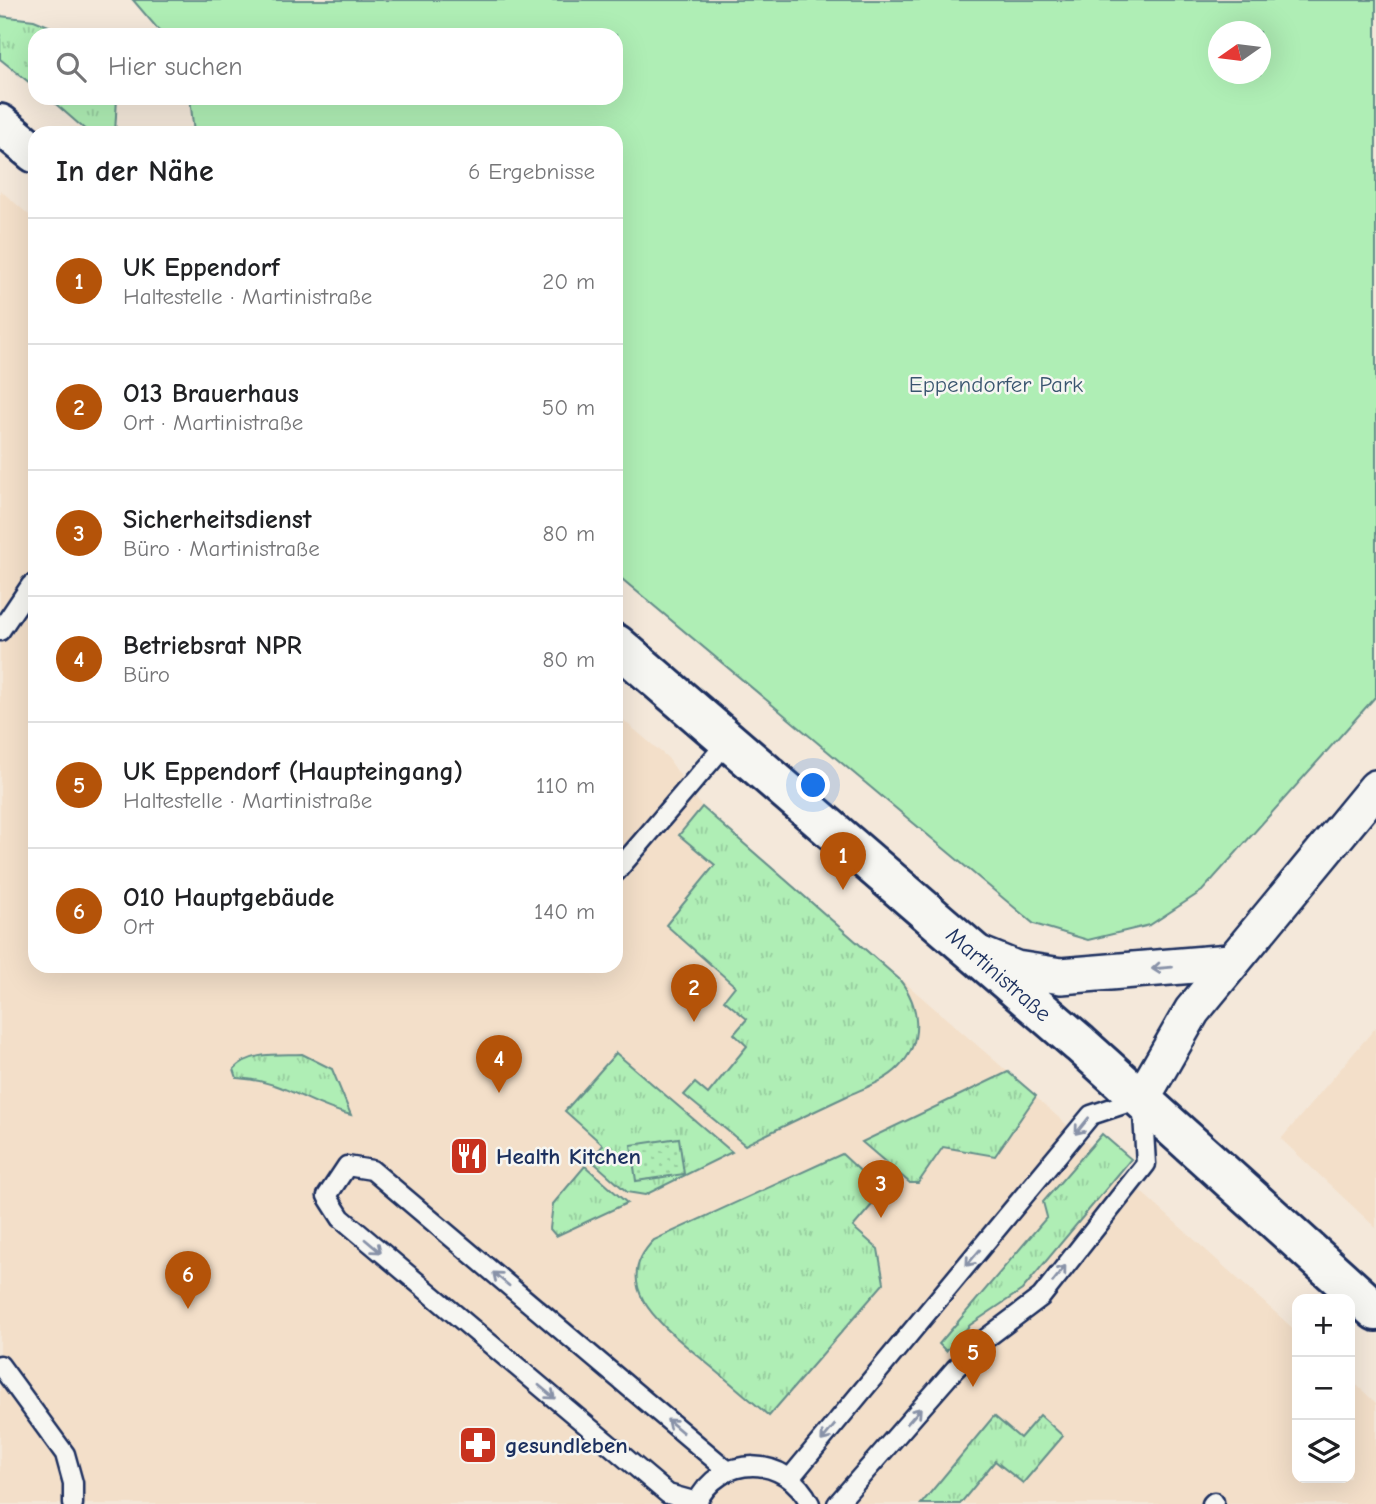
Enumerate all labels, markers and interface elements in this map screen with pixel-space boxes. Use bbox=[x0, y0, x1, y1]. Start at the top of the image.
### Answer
north arrow bbox=[1208, 21, 1271, 84]
search box bbox=[28, 28, 623, 105]
icon: search bbox=[52, 48, 90, 86]
text: Hier suchen bbox=[108, 52, 243, 82]
text: In der Nähe bbox=[56, 154, 214, 189]
text: 6 Ergebnisse bbox=[468, 158, 595, 185]
text: UK Eppendorf bbox=[123, 253, 280, 283]
text: 1 bbox=[74, 268, 84, 295]
text: 20 m bbox=[542, 268, 595, 295]
text: Haltestelle · Martinistraße bbox=[123, 283, 372, 310]
park label: Eppendorfer Park bbox=[909, 371, 1083, 398]
text: O13 Brauerhaus bbox=[123, 379, 299, 409]
text: 2 bbox=[73, 394, 85, 421]
text: 50 m bbox=[542, 394, 595, 421]
text: Ort · Martinistraße bbox=[123, 409, 303, 436]
text: Sicherheitsdienst bbox=[123, 505, 311, 535]
text: 3 bbox=[73, 520, 85, 547]
text: 80 m bbox=[542, 520, 595, 547]
text: Büro · Martinistraße bbox=[123, 535, 320, 562]
text: Betriebsrat NPR bbox=[123, 631, 302, 661]
text: 4 bbox=[74, 646, 84, 673]
text: 80 m bbox=[542, 646, 595, 673]
text: Büro bbox=[123, 661, 170, 688]
text: UK Eppendorf (Haupteingang) bbox=[123, 757, 463, 787]
your location bbox=[796, 768, 830, 802]
text: 5 bbox=[73, 772, 85, 799]
text: 110 m bbox=[536, 772, 595, 799]
text: Haltestelle · Martinistraße bbox=[123, 787, 372, 814]
pin: 1 bbox=[820, 832, 866, 890]
text: O10 Hauptgebäude bbox=[123, 883, 334, 913]
text: 6 bbox=[73, 898, 85, 925]
text: 140 m bbox=[534, 898, 595, 925]
text: Ort bbox=[123, 913, 154, 940]
street label: Martinistraße bbox=[941, 921, 1057, 1027]
one-way arrow bbox=[1151, 962, 1174, 975]
pin: 2 bbox=[671, 964, 717, 1022]
pin: 4 bbox=[476, 1035, 522, 1093]
one-way arrow bbox=[1074, 1117, 1090, 1135]
restaurant icon: Health Kitchen bbox=[448, 1135, 490, 1177]
place label: Health Kitchen bbox=[496, 1143, 641, 1170]
pin: 3 bbox=[858, 1160, 904, 1218]
one-way arrow bbox=[364, 1238, 382, 1254]
one-way arrow bbox=[965, 1249, 981, 1267]
pin: 6 bbox=[165, 1251, 211, 1309]
one-way arrow bbox=[1051, 1265, 1066, 1283]
one-way arrow bbox=[493, 1271, 511, 1287]
map controls bbox=[1292, 1294, 1355, 1483]
button: + bbox=[1292, 1294, 1355, 1357]
pin: 5 bbox=[950, 1329, 996, 1387]
button: − bbox=[1292, 1357, 1355, 1420]
one-way arrow bbox=[538, 1384, 556, 1400]
one-way arrow bbox=[906, 1407, 922, 1425]
one-way arrow bbox=[667, 1418, 685, 1433]
button: layers bbox=[1292, 1420, 1355, 1483]
pharmacy icon: gesundleben bbox=[457, 1424, 499, 1466]
one-way arrow bbox=[820, 1424, 836, 1442]
place label: gesundleben bbox=[505, 1432, 628, 1459]

